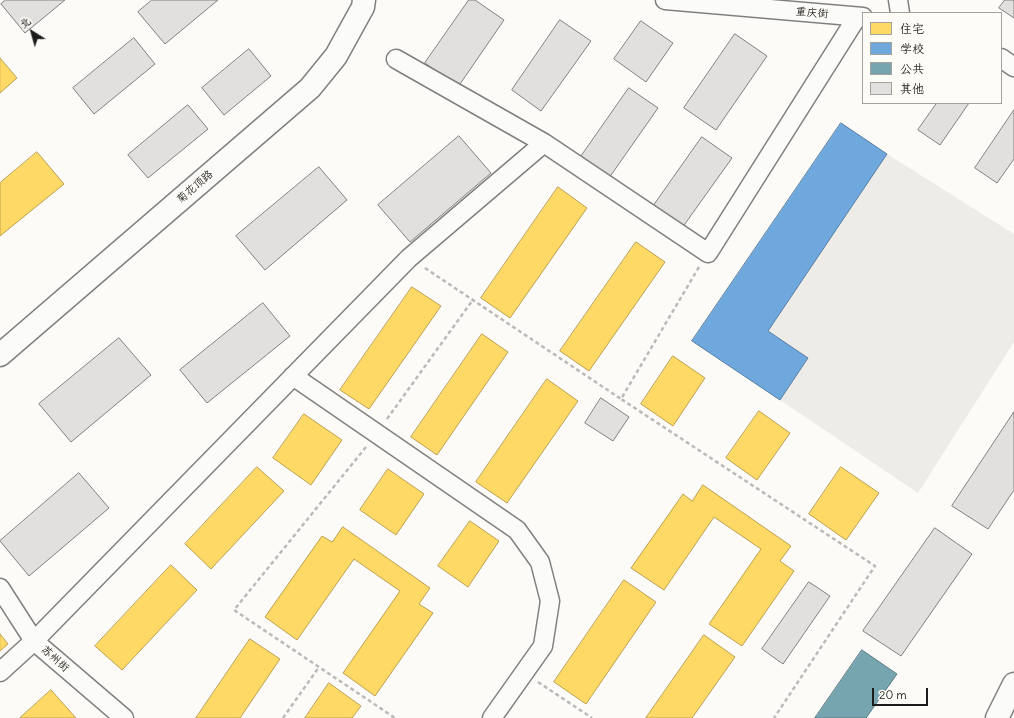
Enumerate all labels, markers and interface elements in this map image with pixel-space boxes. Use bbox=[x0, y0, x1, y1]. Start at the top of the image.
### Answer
street label: 重庆街 bbox=[795, 5, 829, 21]
north arrow bbox=[12, 12, 52, 52]
legend bbox=[862, 12, 1002, 104]
text: 北 bbox=[16, 14, 33, 31]
text: 住宅 bbox=[900, 21, 924, 36]
text: 学校 bbox=[900, 41, 924, 56]
text: 公共 bbox=[900, 61, 924, 76]
text: 其他 bbox=[900, 81, 924, 96]
street label: 菊花顶路 bbox=[174, 168, 216, 206]
street label: 苏州街 bbox=[38, 643, 72, 675]
scale bar bbox=[874, 680, 930, 706]
text: 20 m bbox=[879, 687, 907, 702]

